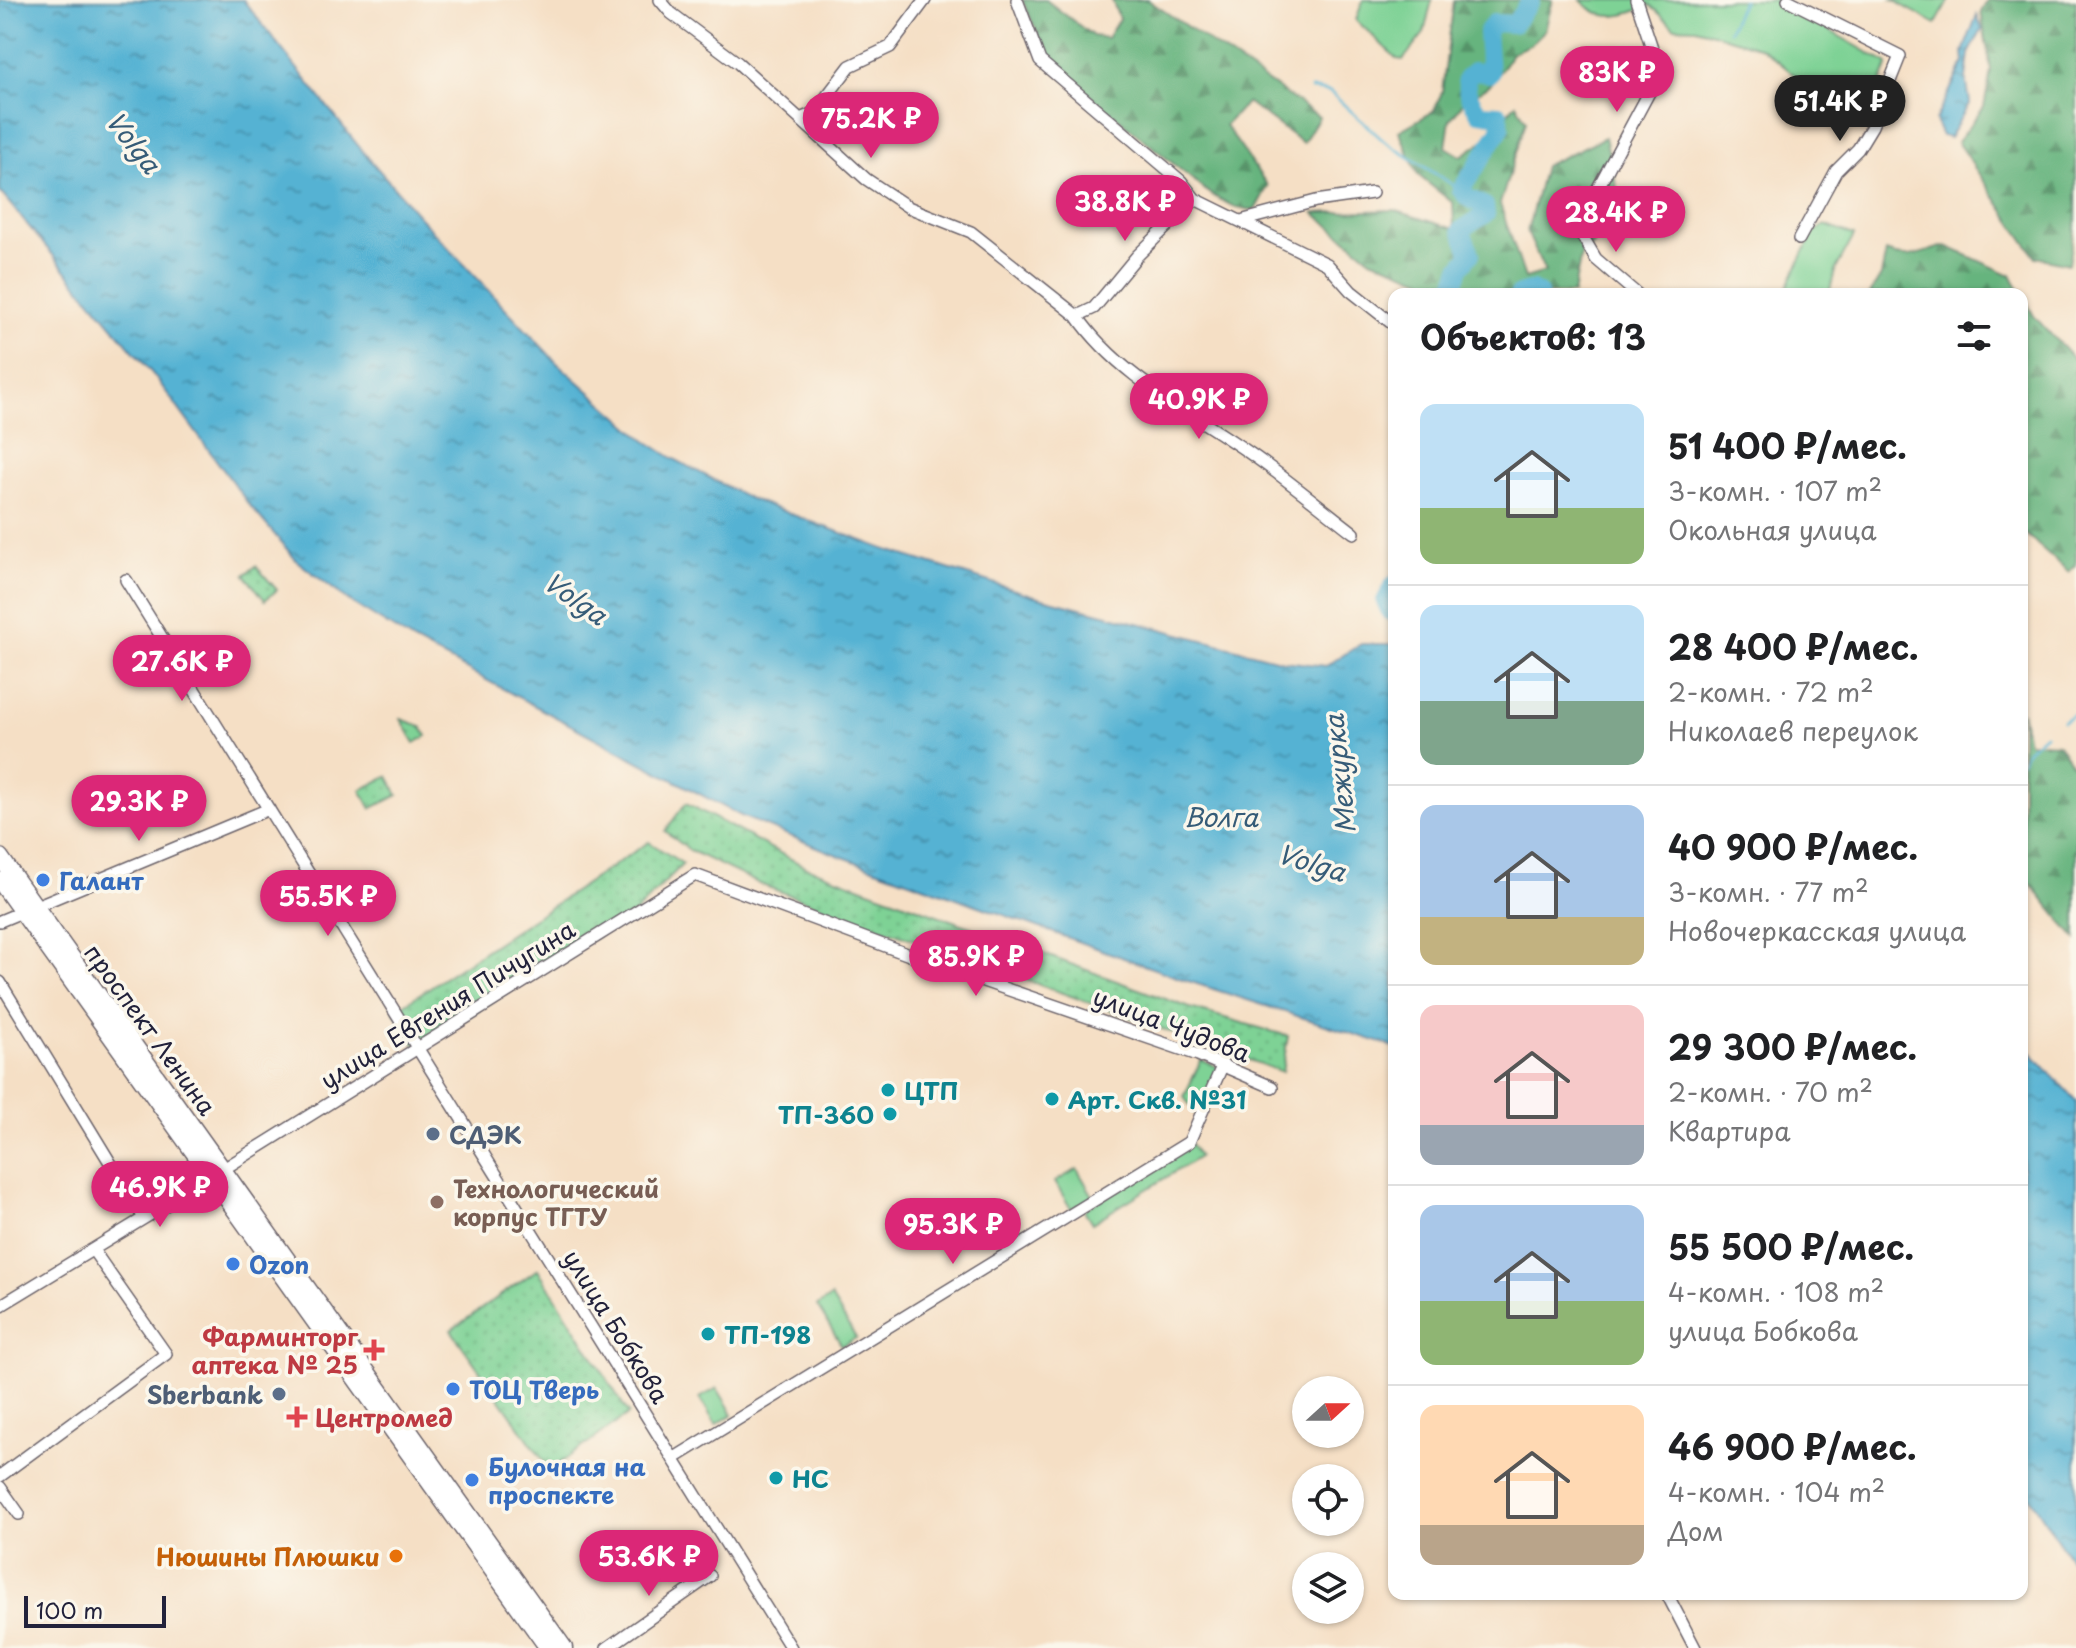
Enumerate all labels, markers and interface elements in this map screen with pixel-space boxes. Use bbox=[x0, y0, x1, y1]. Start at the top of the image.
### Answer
pin: 83K ₽ bbox=[1561, 46, 1673, 114]
text: 83K ₽ bbox=[1578, 52, 1656, 91]
pin: 51.4K ₽ bbox=[1766, 75, 1914, 143]
text: 51.4K ₽ bbox=[1792, 81, 1888, 120]
pin: 75.2K ₽ bbox=[797, 92, 945, 160]
text: 75.2K ₽ bbox=[821, 98, 921, 137]
water label: Volga bbox=[97, 103, 171, 182]
pin: 38.8K ₽ bbox=[1051, 175, 1199, 243]
text: 38.8K ₽ bbox=[1074, 181, 1176, 220]
pin: 28.4K ₽ bbox=[1542, 186, 1690, 254]
text: 28.4K ₽ bbox=[1564, 192, 1668, 231]
text: Объектов: 13 bbox=[1420, 310, 1646, 362]
icon: filters bbox=[1952, 314, 1996, 358]
pin: 40.9K ₽ bbox=[1125, 373, 1273, 441]
text: 40.9K ₽ bbox=[1148, 379, 1250, 418]
text: 51 400 ₽/мес. bbox=[1668, 419, 1907, 471]
icon: home bbox=[1484, 436, 1580, 532]
text: 3-комн. · 107 m² bbox=[1668, 471, 1882, 510]
text: Окольная улица bbox=[1668, 510, 1877, 549]
water label: Volga bbox=[537, 562, 616, 634]
text: 28 400 ₽/мес. bbox=[1668, 620, 1919, 672]
pin: 27.6K ₽ bbox=[108, 635, 256, 703]
icon: home bbox=[1484, 637, 1580, 733]
text: 27.6K ₽ bbox=[131, 641, 233, 680]
text: 2-комн. · 72 m² bbox=[1668, 672, 1874, 711]
text: Николаев переулок bbox=[1668, 711, 1918, 750]
water label: Межурка bbox=[1313, 712, 1365, 836]
pin: 29.3K ₽ bbox=[65, 775, 213, 843]
text: 29.3K ₽ bbox=[89, 781, 189, 820]
water label: Волга bbox=[1184, 797, 1259, 836]
text: 40 900 ₽/мес. bbox=[1668, 820, 1918, 872]
water label: Volga bbox=[1273, 833, 1351, 891]
icon: home bbox=[1484, 837, 1580, 933]
place label: Галант bbox=[59, 862, 144, 898]
pin: 55.5K ₽ bbox=[254, 870, 402, 938]
marker: Галант bbox=[34, 871, 52, 889]
text: 3-комн. · 77 m² bbox=[1668, 872, 1869, 911]
text: 55.5K ₽ bbox=[278, 876, 378, 915]
street label: улица Евгения Пичугина bbox=[313, 911, 581, 1097]
text: Новочеркасская улица bbox=[1668, 911, 1966, 950]
pin: 85.9K ₽ bbox=[902, 930, 1050, 998]
street label: проспект Ленина bbox=[76, 936, 226, 1122]
text: 85.9K ₽ bbox=[927, 936, 1025, 975]
street label: улица Чудова bbox=[1088, 977, 1256, 1071]
text: 29 300 ₽/мес. bbox=[1668, 1020, 1917, 1072]
icon: home bbox=[1484, 1037, 1580, 1133]
place label: ЦТП bbox=[904, 1072, 959, 1108]
text: 2-комн. · 70 m² bbox=[1668, 1072, 1873, 1111]
marker: ЦТП bbox=[879, 1081, 897, 1099]
place label: Арт. Скв. №31 bbox=[1068, 1081, 1247, 1117]
marker: Арт. Скв. №31 bbox=[1043, 1090, 1061, 1108]
place label: ТП-360 bbox=[778, 1096, 874, 1132]
marker: ТП-360 bbox=[881, 1105, 899, 1123]
text: Квартира bbox=[1668, 1111, 1791, 1150]
place label: СДЭК bbox=[449, 1116, 522, 1152]
marker: СДЭК bbox=[424, 1125, 442, 1143]
pin: 46.9K ₽ bbox=[86, 1161, 234, 1229]
text: 46.9K ₽ bbox=[109, 1167, 211, 1206]
place label: Технологический корпус ТГТУ bbox=[453, 1170, 659, 1234]
marker: Технологический корпус ТГТУ bbox=[428, 1193, 446, 1211]
pin: 95.3K ₽ bbox=[879, 1198, 1027, 1266]
text: 95.3K ₽ bbox=[903, 1204, 1003, 1243]
text: 55 500 ₽/мес. bbox=[1668, 1220, 1914, 1272]
icon: home bbox=[1484, 1237, 1580, 1333]
street label: улица Бобкова bbox=[555, 1242, 679, 1410]
place label: Ozon bbox=[249, 1246, 309, 1282]
marker: Ozon bbox=[224, 1255, 242, 1273]
text: 4-комн. · 108 m² bbox=[1668, 1272, 1884, 1311]
text: улица Бобкова bbox=[1668, 1311, 1858, 1350]
place label: ТП-198 bbox=[724, 1316, 811, 1352]
place label: Фарминторг аптека № 25 bbox=[191, 1318, 359, 1382]
marker: ТП-198 bbox=[699, 1325, 717, 1343]
marker: Фарминторг аптека № 25 bbox=[365, 1341, 383, 1359]
place label: ТОЦ Тверь bbox=[469, 1371, 599, 1407]
place label: Sberbank bbox=[147, 1376, 263, 1412]
north arrow bbox=[1292, 1376, 1364, 1448]
map controls bbox=[1292, 1376, 1364, 1624]
marker: ТОЦ Тверь bbox=[444, 1380, 462, 1398]
marker: Sberbank bbox=[270, 1385, 288, 1403]
place label: Центромед bbox=[315, 1399, 453, 1435]
marker: Центромед bbox=[286, 1406, 308, 1428]
text: 46 900 ₽/мес. bbox=[1668, 1420, 1917, 1472]
icon: home bbox=[1484, 1437, 1580, 1533]
place label: Булочная на проспекте bbox=[488, 1448, 646, 1512]
place label: НС bbox=[792, 1460, 829, 1496]
button: locate bbox=[1292, 1464, 1364, 1536]
marker: НС bbox=[767, 1469, 785, 1487]
marker: Булочная на проспекте bbox=[463, 1471, 481, 1489]
text: 4-комн. · 104 m² bbox=[1668, 1472, 1885, 1511]
text: Дом bbox=[1668, 1511, 1724, 1550]
pin: 53.6K ₽ bbox=[575, 1530, 723, 1598]
text: 53.6K ₽ bbox=[597, 1536, 701, 1575]
place label: Нюшины Плюшки bbox=[156, 1538, 380, 1574]
marker: Нюшины Плюшки bbox=[387, 1547, 405, 1565]
button: layers bbox=[1292, 1552, 1364, 1624]
scale bar bbox=[24, 1592, 166, 1628]
text: 100 m bbox=[36, 1593, 103, 1626]

